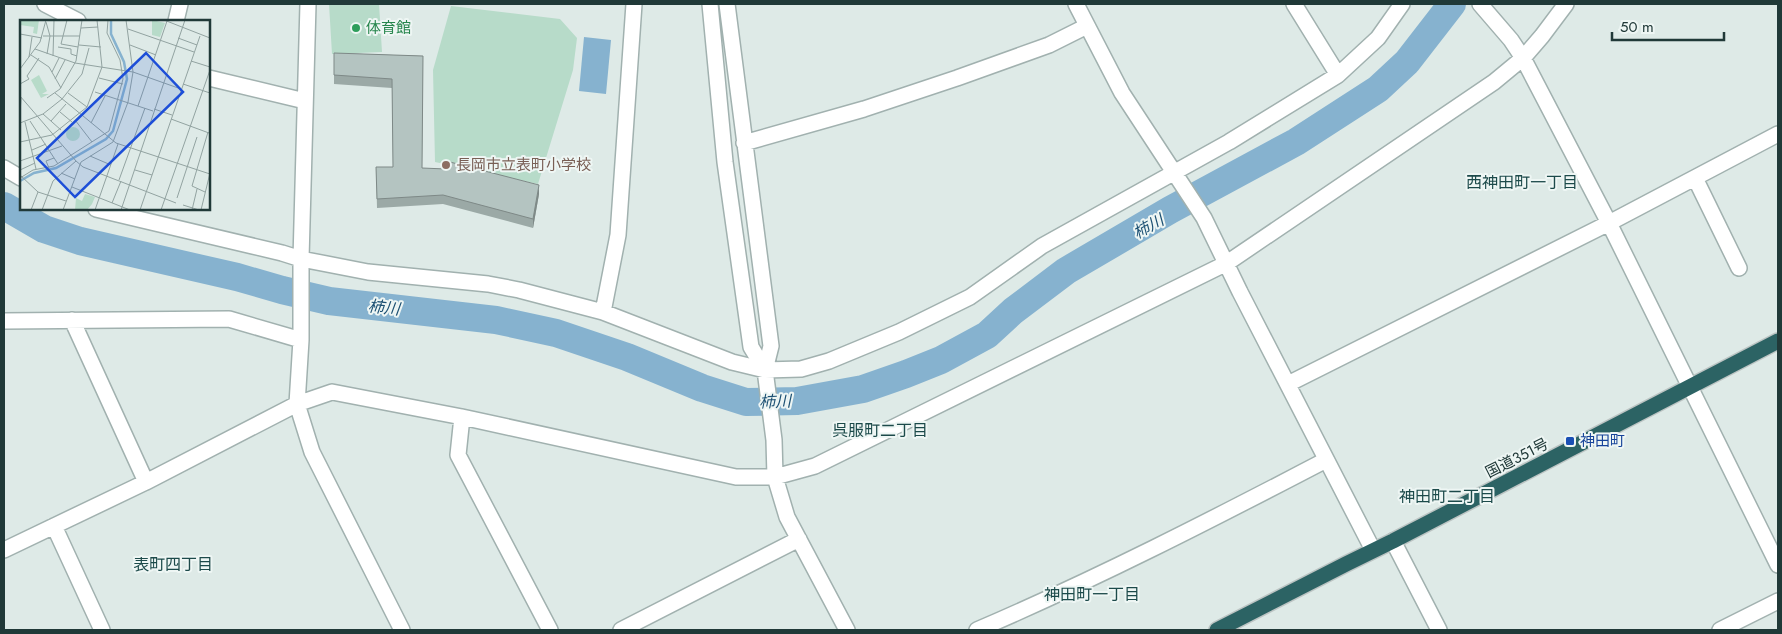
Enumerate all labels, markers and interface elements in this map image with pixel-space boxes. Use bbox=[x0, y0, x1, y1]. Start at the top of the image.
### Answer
scale bar bbox=[1612, 10, 1724, 42]
text: 50 m bbox=[1620, 16, 1654, 38]
place label: 体育館 bbox=[366, 17, 411, 39]
inset map bbox=[20, 20, 210, 210]
marker: 体育館 bbox=[350, 22, 362, 34]
place label: 長岡市立表町小学校 bbox=[456, 154, 591, 176]
marker: 長岡市立表町小学校 bbox=[440, 159, 452, 171]
district label: 西神田町一丁目 bbox=[1466, 171, 1578, 194]
water label: 柿川 bbox=[1129, 208, 1170, 244]
water label: 柿川 bbox=[367, 294, 403, 321]
water label: 柿川 bbox=[759, 389, 793, 414]
district label: 呉服町二丁目 bbox=[832, 419, 928, 442]
place label: 神田町 bbox=[1580, 430, 1625, 452]
street label: 国道351号 bbox=[1482, 433, 1552, 483]
marker: 神田町 bbox=[1564, 435, 1576, 447]
district label: 神田町二丁目 bbox=[1399, 485, 1495, 508]
district label: 表町四丁目 bbox=[133, 553, 213, 576]
district label: 神田町一丁目 bbox=[1044, 583, 1140, 606]

